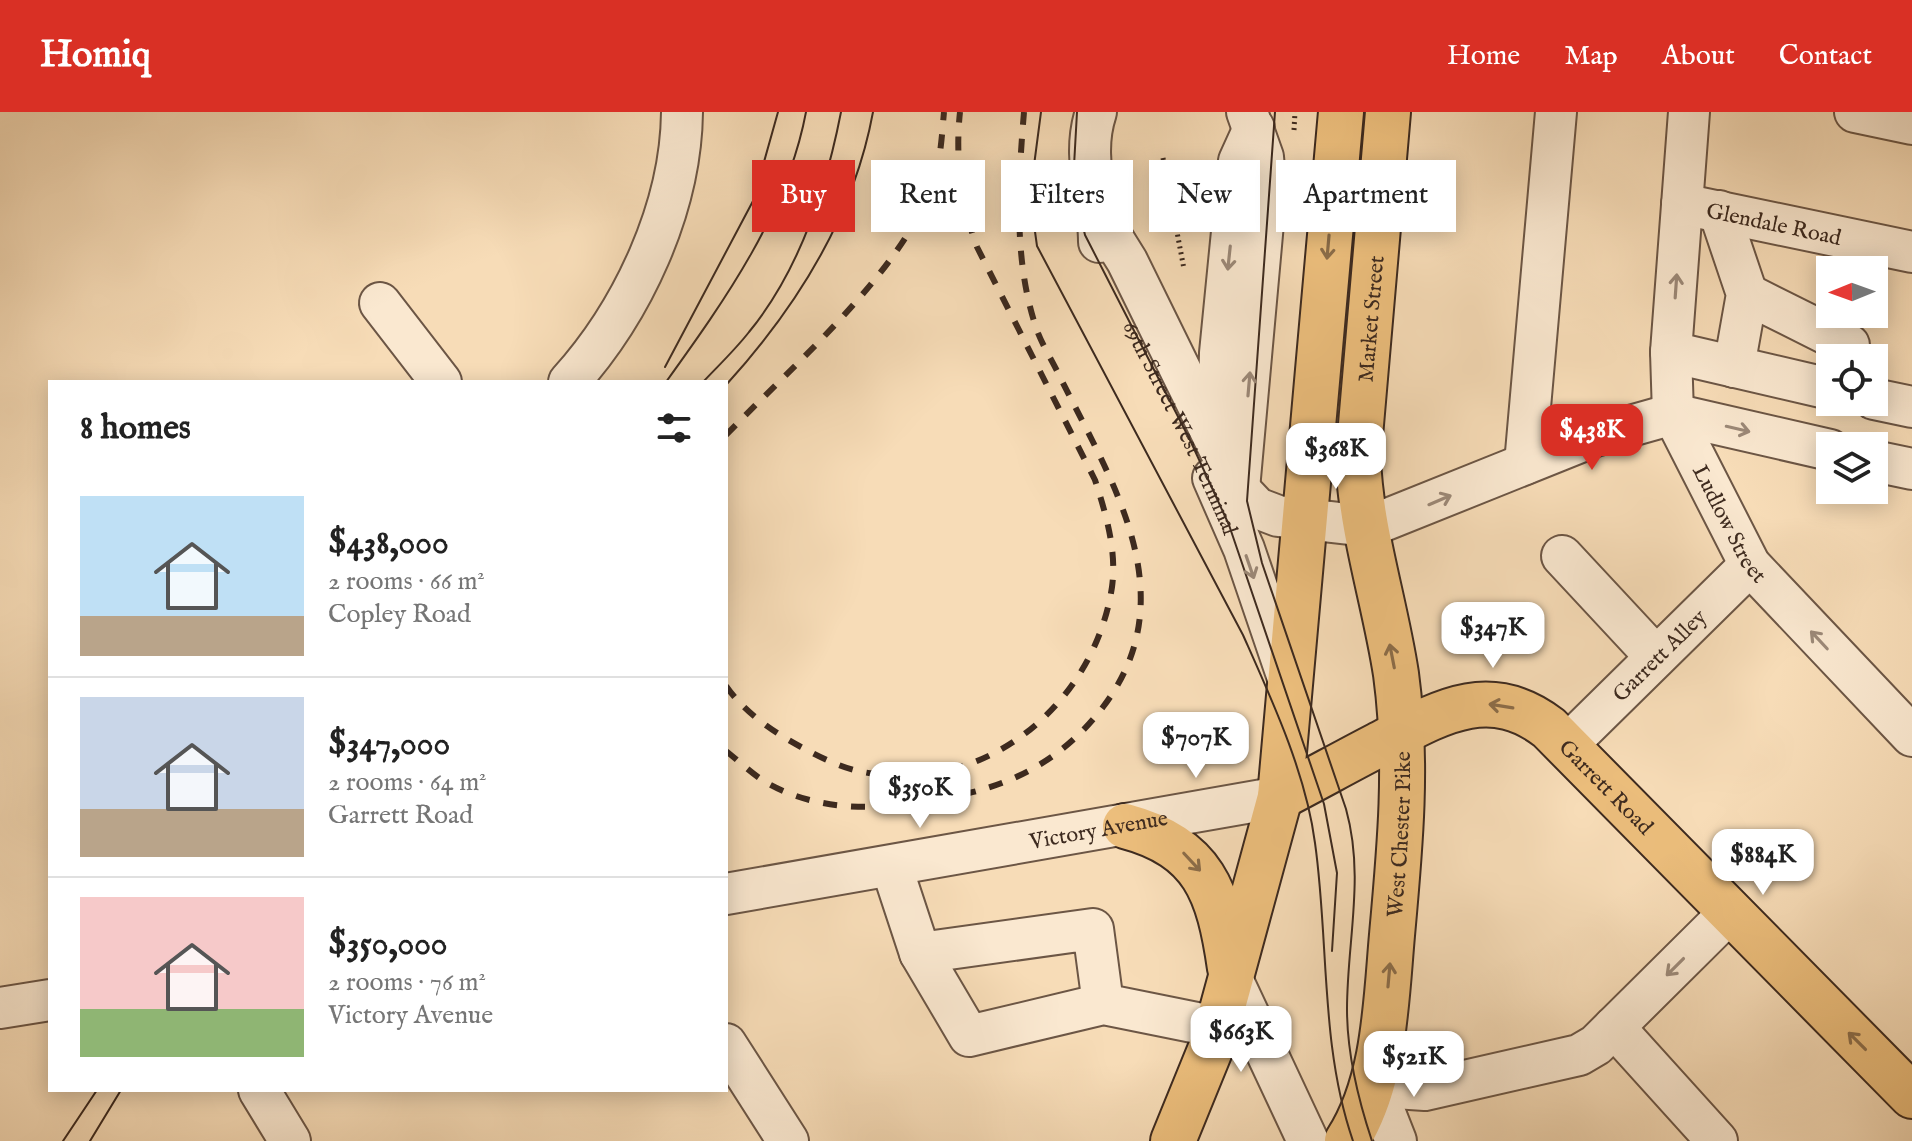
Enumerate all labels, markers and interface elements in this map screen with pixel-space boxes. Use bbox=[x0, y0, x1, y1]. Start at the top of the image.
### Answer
text: Homiq bbox=[40, 32, 151, 80]
text: Home bbox=[1447, 39, 1520, 74]
text: Map bbox=[1564, 39, 1618, 74]
text: About bbox=[1662, 39, 1735, 74]
text: Contact bbox=[1779, 39, 1872, 74]
chip: Buy bbox=[752, 160, 855, 232]
chip: Rent bbox=[871, 160, 985, 232]
chip: Filters bbox=[1001, 160, 1133, 232]
chip: New bbox=[1149, 160, 1260, 232]
chip: Apartment bbox=[1276, 160, 1456, 232]
street label: Glendale Road bbox=[1704, 197, 1844, 253]
one-way arrow bbox=[1321, 233, 1336, 260]
one-way arrow bbox=[1222, 244, 1237, 271]
street label: Market Street bbox=[1353, 254, 1392, 383]
north arrow bbox=[1816, 256, 1888, 328]
map controls bbox=[1816, 256, 1888, 504]
one-way arrow bbox=[1669, 273, 1684, 300]
street label: 69th Street West Terminal bbox=[1115, 317, 1243, 539]
button: locate bbox=[1816, 344, 1888, 416]
one-way arrow bbox=[1242, 371, 1257, 398]
pin: $438K bbox=[1536, 404, 1648, 472]
icon: filters bbox=[652, 406, 696, 450]
text: 8 homes bbox=[80, 407, 191, 450]
text: $438K bbox=[1559, 413, 1625, 446]
pin: $368K bbox=[1280, 423, 1392, 491]
one-way arrow bbox=[1725, 423, 1751, 438]
text: $368K bbox=[1304, 432, 1368, 465]
button: layers bbox=[1816, 432, 1888, 504]
street label: Ludlow Street bbox=[1685, 460, 1772, 590]
one-way arrow bbox=[1427, 491, 1451, 506]
text: $438,000 bbox=[328, 522, 449, 565]
icon: home bbox=[144, 528, 240, 624]
one-way arrow bbox=[1244, 554, 1259, 579]
text: 2 rooms · 66 m² bbox=[328, 565, 485, 598]
text: Copley Road bbox=[328, 598, 471, 631]
pin: $347K bbox=[1437, 602, 1549, 670]
street label: Garrett Alley bbox=[1607, 604, 1713, 709]
text: $347K bbox=[1459, 611, 1527, 644]
one-way arrow bbox=[1811, 630, 1829, 650]
one-way arrow bbox=[1384, 643, 1399, 669]
one-way arrow bbox=[1489, 698, 1514, 713]
pin: $707K bbox=[1140, 712, 1252, 780]
text: $707K bbox=[1161, 721, 1231, 754]
text: $347,000 bbox=[328, 723, 450, 766]
icon: home bbox=[144, 729, 240, 825]
street label: Garrett Road bbox=[1552, 734, 1659, 842]
street label: West Chester Pike bbox=[1382, 751, 1418, 919]
pin: $350K bbox=[864, 762, 976, 830]
text: 2 rooms · 64 m² bbox=[328, 766, 487, 799]
text: $350K bbox=[888, 771, 953, 804]
text: Garrett Road bbox=[328, 799, 473, 832]
street label: Victory Avenue bbox=[1026, 805, 1170, 857]
pin: $884K bbox=[1707, 829, 1819, 897]
text: $884K bbox=[1730, 838, 1796, 871]
one-way arrow bbox=[1182, 851, 1200, 871]
text: $350,000 bbox=[328, 923, 448, 966]
icon: home bbox=[144, 929, 240, 1025]
one-way arrow bbox=[1665, 957, 1685, 976]
one-way arrow bbox=[1382, 962, 1397, 989]
text: 2 rooms · 76 m² bbox=[328, 966, 486, 999]
text: Victory Avenue bbox=[328, 999, 493, 1032]
pin: $663K bbox=[1185, 1006, 1297, 1074]
text: $663K bbox=[1209, 1015, 1273, 1048]
pin: $521K bbox=[1358, 1031, 1470, 1099]
one-way arrow bbox=[1848, 1032, 1867, 1051]
text: $521K bbox=[1382, 1040, 1446, 1073]

